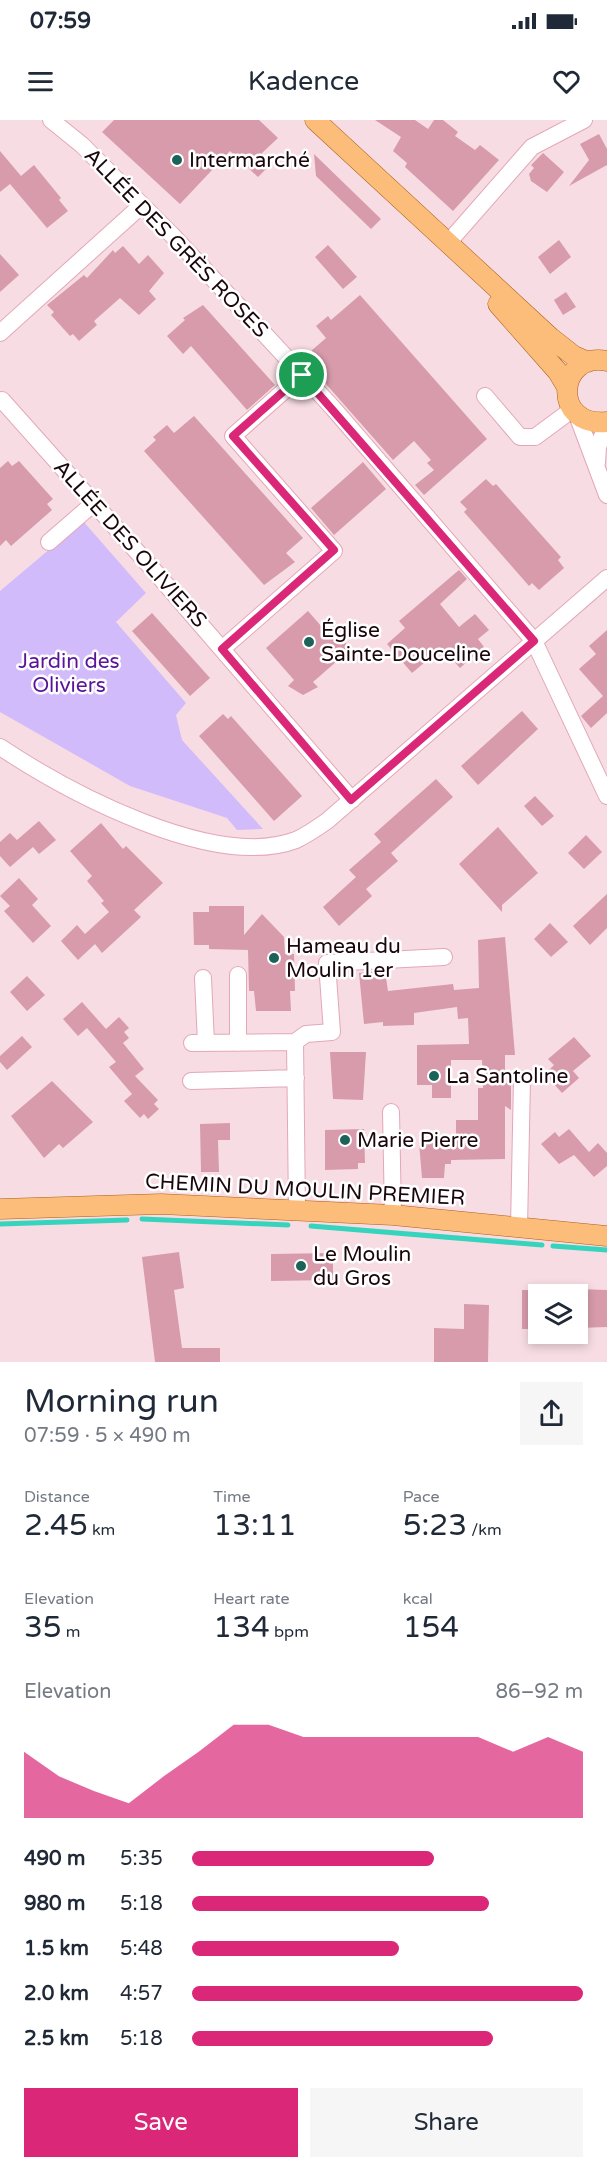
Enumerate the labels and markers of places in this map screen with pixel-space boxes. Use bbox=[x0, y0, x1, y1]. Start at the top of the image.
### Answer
place label: Intermarché bbox=[189, 148, 310, 173]
marker: Intermarché bbox=[170, 153, 184, 167]
pin bbox=[276, 349, 327, 400]
place label: Église Sainte-Douceline bbox=[321, 618, 491, 667]
marker: Église Sainte-Douceline bbox=[302, 635, 316, 649]
place label: Hameau du Moulin 1er bbox=[286, 934, 401, 983]
marker: Hameau du Moulin 1er bbox=[267, 951, 281, 965]
place label: La Santoline bbox=[446, 1064, 569, 1089]
marker: La Santoline bbox=[427, 1069, 441, 1083]
place label: Marie Pierre bbox=[357, 1128, 479, 1153]
marker: Marie Pierre bbox=[338, 1133, 352, 1147]
place label: Le Moulin du Gros bbox=[313, 1242, 411, 1291]
marker: Le Moulin du Gros bbox=[294, 1259, 308, 1273]

